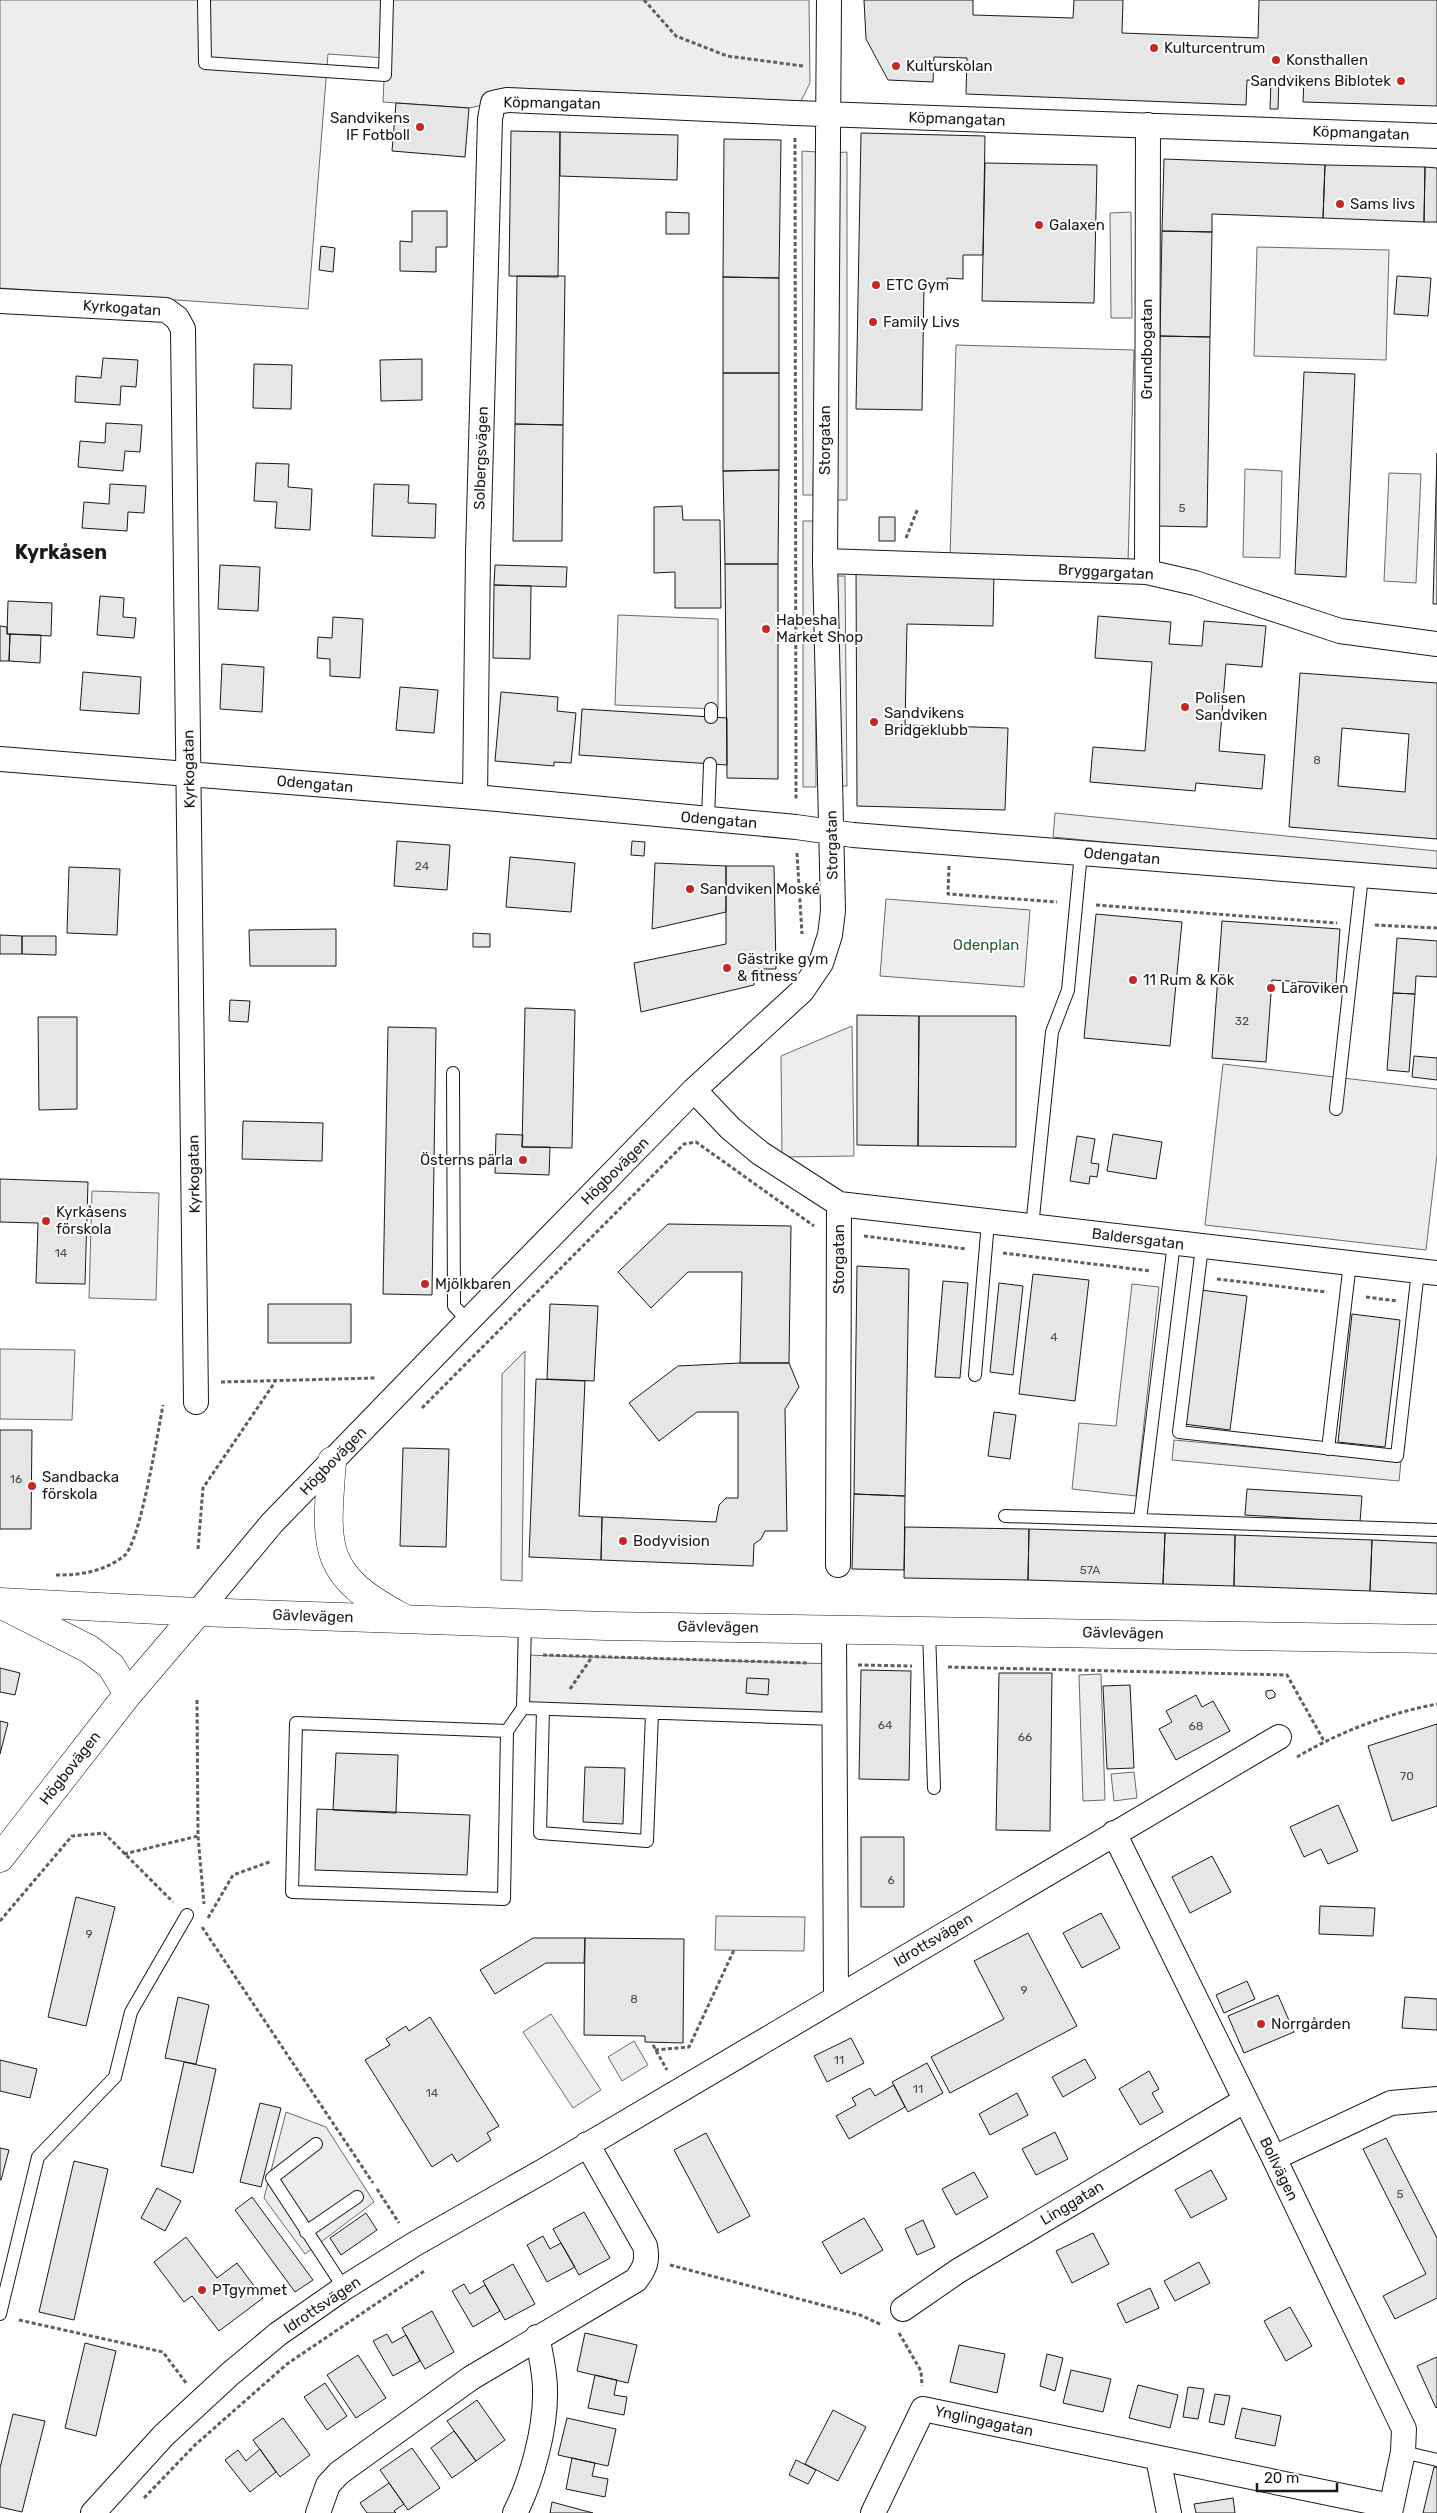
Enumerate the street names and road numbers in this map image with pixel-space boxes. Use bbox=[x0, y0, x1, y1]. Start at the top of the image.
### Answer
street label: Köpmangatan bbox=[503, 93, 601, 113]
street label: Köpmangatan bbox=[908, 108, 1006, 130]
street label: Köpmangatan bbox=[1312, 122, 1410, 144]
street label: Kyrkogatan bbox=[82, 296, 162, 320]
street label: Grundbogatan bbox=[1138, 299, 1156, 399]
street label: Storgatan bbox=[816, 405, 834, 475]
street label: Solbergsvägen bbox=[470, 406, 492, 510]
street label: Bryggargatan bbox=[1058, 561, 1154, 583]
street label: Kyrkogatan bbox=[179, 730, 199, 808]
street label: Odengatan bbox=[276, 772, 354, 796]
street label: Odengatan bbox=[680, 808, 758, 832]
street label: Storgatan bbox=[822, 810, 842, 880]
street label: Odengatan bbox=[1083, 844, 1161, 868]
street label: Högbovägen bbox=[577, 1133, 653, 1209]
street label: Kyrkogatan bbox=[184, 1135, 204, 1213]
street label: Storgatan bbox=[830, 1224, 848, 1294]
street label: Baldersgatan bbox=[1091, 1224, 1185, 1254]
street label: Högbovägen bbox=[296, 1423, 370, 1499]
street label: Gävlevägen bbox=[272, 1606, 354, 1626]
street label: Gävlevägen bbox=[677, 1617, 759, 1637]
street label: Gävlevägen bbox=[1082, 1623, 1164, 1643]
street label: Högbovägen bbox=[36, 1728, 104, 1808]
street label: Idrottsvägen bbox=[890, 1909, 976, 1971]
street label: Bollvägen bbox=[1256, 2134, 1302, 2204]
street label: Linggatan bbox=[1037, 2177, 1107, 2229]
street label: Idrottsvägen bbox=[280, 2273, 364, 2337]
street label: Ynglingagatan bbox=[933, 2402, 1035, 2440]

